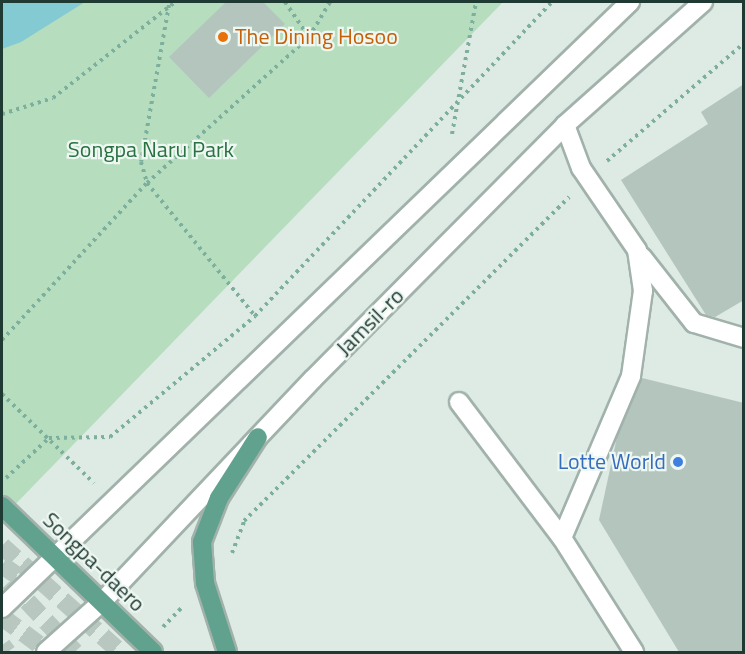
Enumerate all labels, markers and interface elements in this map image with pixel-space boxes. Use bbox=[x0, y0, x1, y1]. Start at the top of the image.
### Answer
place label: The Dining Hosoo bbox=[235, 24, 398, 50]
marker: The Dining Hosoo bbox=[216, 30, 230, 44]
park label: Songpa Naru Park bbox=[68, 137, 234, 163]
street label: Jamsil-ro bbox=[331, 283, 409, 361]
place label: Lotte World bbox=[558, 449, 666, 475]
marker: Lotte World bbox=[671, 455, 685, 469]
street label: Songpa-daero bbox=[37, 507, 151, 617]

